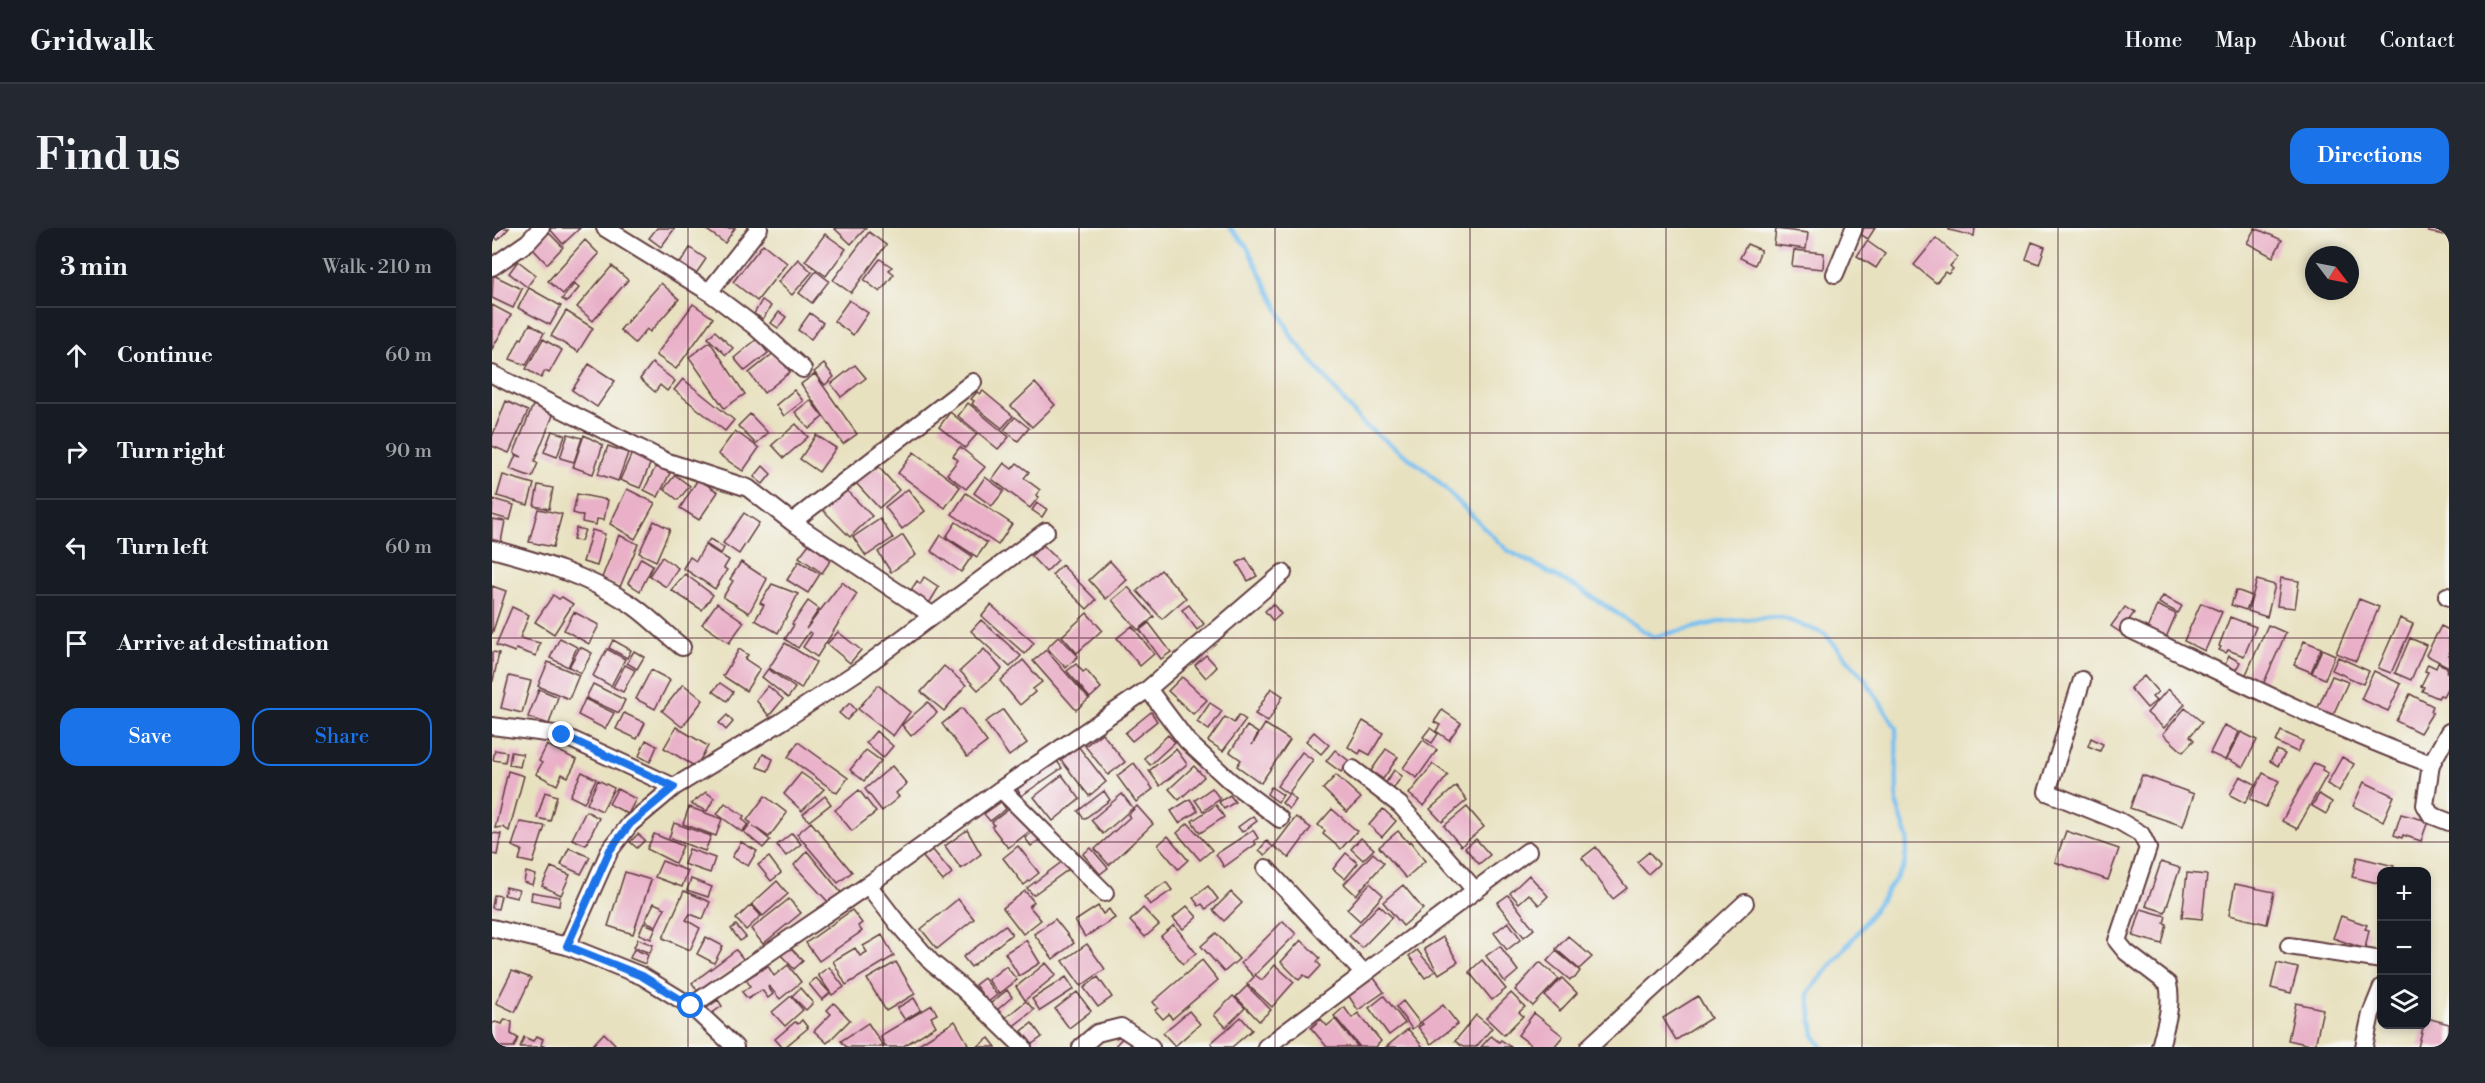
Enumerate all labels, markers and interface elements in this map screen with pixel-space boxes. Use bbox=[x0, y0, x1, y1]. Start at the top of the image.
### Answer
text: Gridwalk bbox=[30, 24, 154, 59]
text: Home bbox=[2125, 28, 2182, 54]
text: Map bbox=[2215, 28, 2257, 54]
text: About bbox=[2290, 28, 2347, 54]
text: Contact bbox=[2380, 28, 2455, 54]
button: Directions bbox=[2290, 128, 2449, 184]
text: Find us bbox=[36, 130, 180, 183]
north arrow bbox=[2305, 246, 2359, 300]
text: 3 min bbox=[60, 251, 128, 283]
text: Walk · 210 m bbox=[323, 255, 432, 280]
icon: ahead bbox=[60, 339, 93, 372]
text: Continue bbox=[117, 342, 213, 369]
text: 60 m bbox=[385, 343, 432, 368]
icon: right bbox=[60, 435, 93, 468]
text: Turn right bbox=[117, 438, 225, 465]
text: 90 m bbox=[385, 439, 432, 464]
icon: left bbox=[60, 531, 93, 564]
text: Turn left bbox=[117, 534, 208, 561]
text: 60 m bbox=[385, 535, 432, 560]
icon: arrive bbox=[60, 627, 93, 660]
text: Arrive at destination bbox=[117, 630, 329, 657]
button: Save bbox=[60, 708, 240, 766]
button: Share bbox=[252, 708, 432, 766]
route end bbox=[548, 721, 574, 747]
map controls bbox=[2377, 867, 2431, 1029]
button: + bbox=[2377, 867, 2431, 921]
button: − bbox=[2377, 921, 2431, 975]
button: layers bbox=[2377, 975, 2431, 1029]
route start bbox=[677, 992, 703, 1018]

